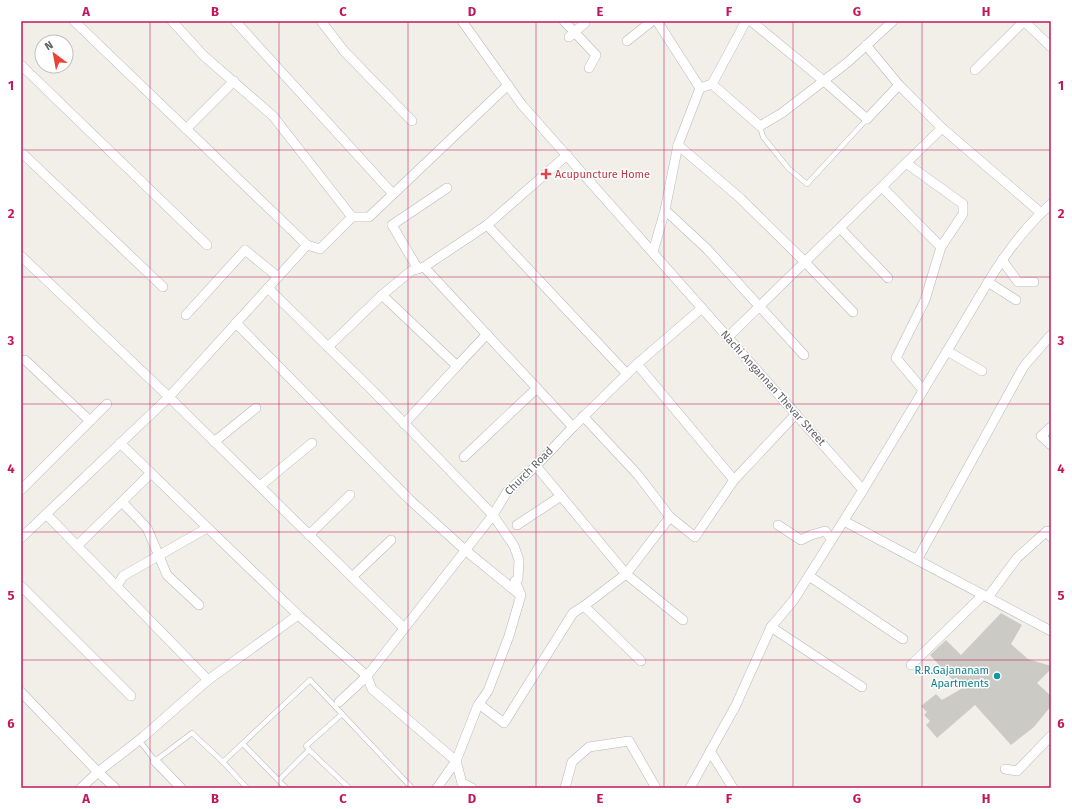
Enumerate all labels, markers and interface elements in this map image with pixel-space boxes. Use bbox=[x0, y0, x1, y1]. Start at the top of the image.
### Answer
text: A bbox=[81, 4, 90, 19]
text: B bbox=[211, 4, 219, 19]
text: C bbox=[339, 4, 347, 19]
text: D bbox=[468, 4, 477, 19]
text: E bbox=[597, 4, 604, 19]
text: F bbox=[726, 4, 733, 19]
text: G bbox=[853, 4, 861, 19]
text: H bbox=[982, 4, 990, 19]
north arrow bbox=[34, 34, 74, 74]
text: N bbox=[42, 38, 56, 53]
text: 1 bbox=[8, 78, 14, 93]
text: 1 bbox=[1058, 78, 1064, 93]
marker: Acupuncture Home bbox=[540, 168, 552, 180]
place label: Acupuncture Home bbox=[555, 168, 650, 181]
text: 2 bbox=[8, 206, 15, 221]
text: 2 bbox=[1058, 206, 1065, 221]
street label: Nachi Angannan Thevar Street bbox=[718, 328, 828, 448]
text: 3 bbox=[7, 333, 15, 348]
text: 3 bbox=[1057, 333, 1065, 348]
street label: Church Road bbox=[502, 444, 556, 498]
text: 4 bbox=[7, 461, 15, 476]
text: 4 bbox=[1057, 461, 1065, 476]
text: 5 bbox=[8, 588, 15, 603]
text: 5 bbox=[1058, 588, 1065, 603]
place label: R.R.Gajananam Apartments bbox=[914, 664, 989, 690]
marker: R.R.Gajananam Apartments bbox=[992, 671, 1002, 681]
text: 6 bbox=[7, 716, 15, 731]
text: 6 bbox=[1057, 716, 1065, 731]
text: A bbox=[81, 791, 90, 806]
text: B bbox=[211, 791, 219, 806]
text: C bbox=[339, 791, 347, 806]
text: D bbox=[468, 791, 477, 806]
text: E bbox=[597, 791, 604, 806]
text: F bbox=[726, 791, 733, 806]
text: G bbox=[853, 791, 861, 806]
text: H bbox=[982, 791, 990, 806]

